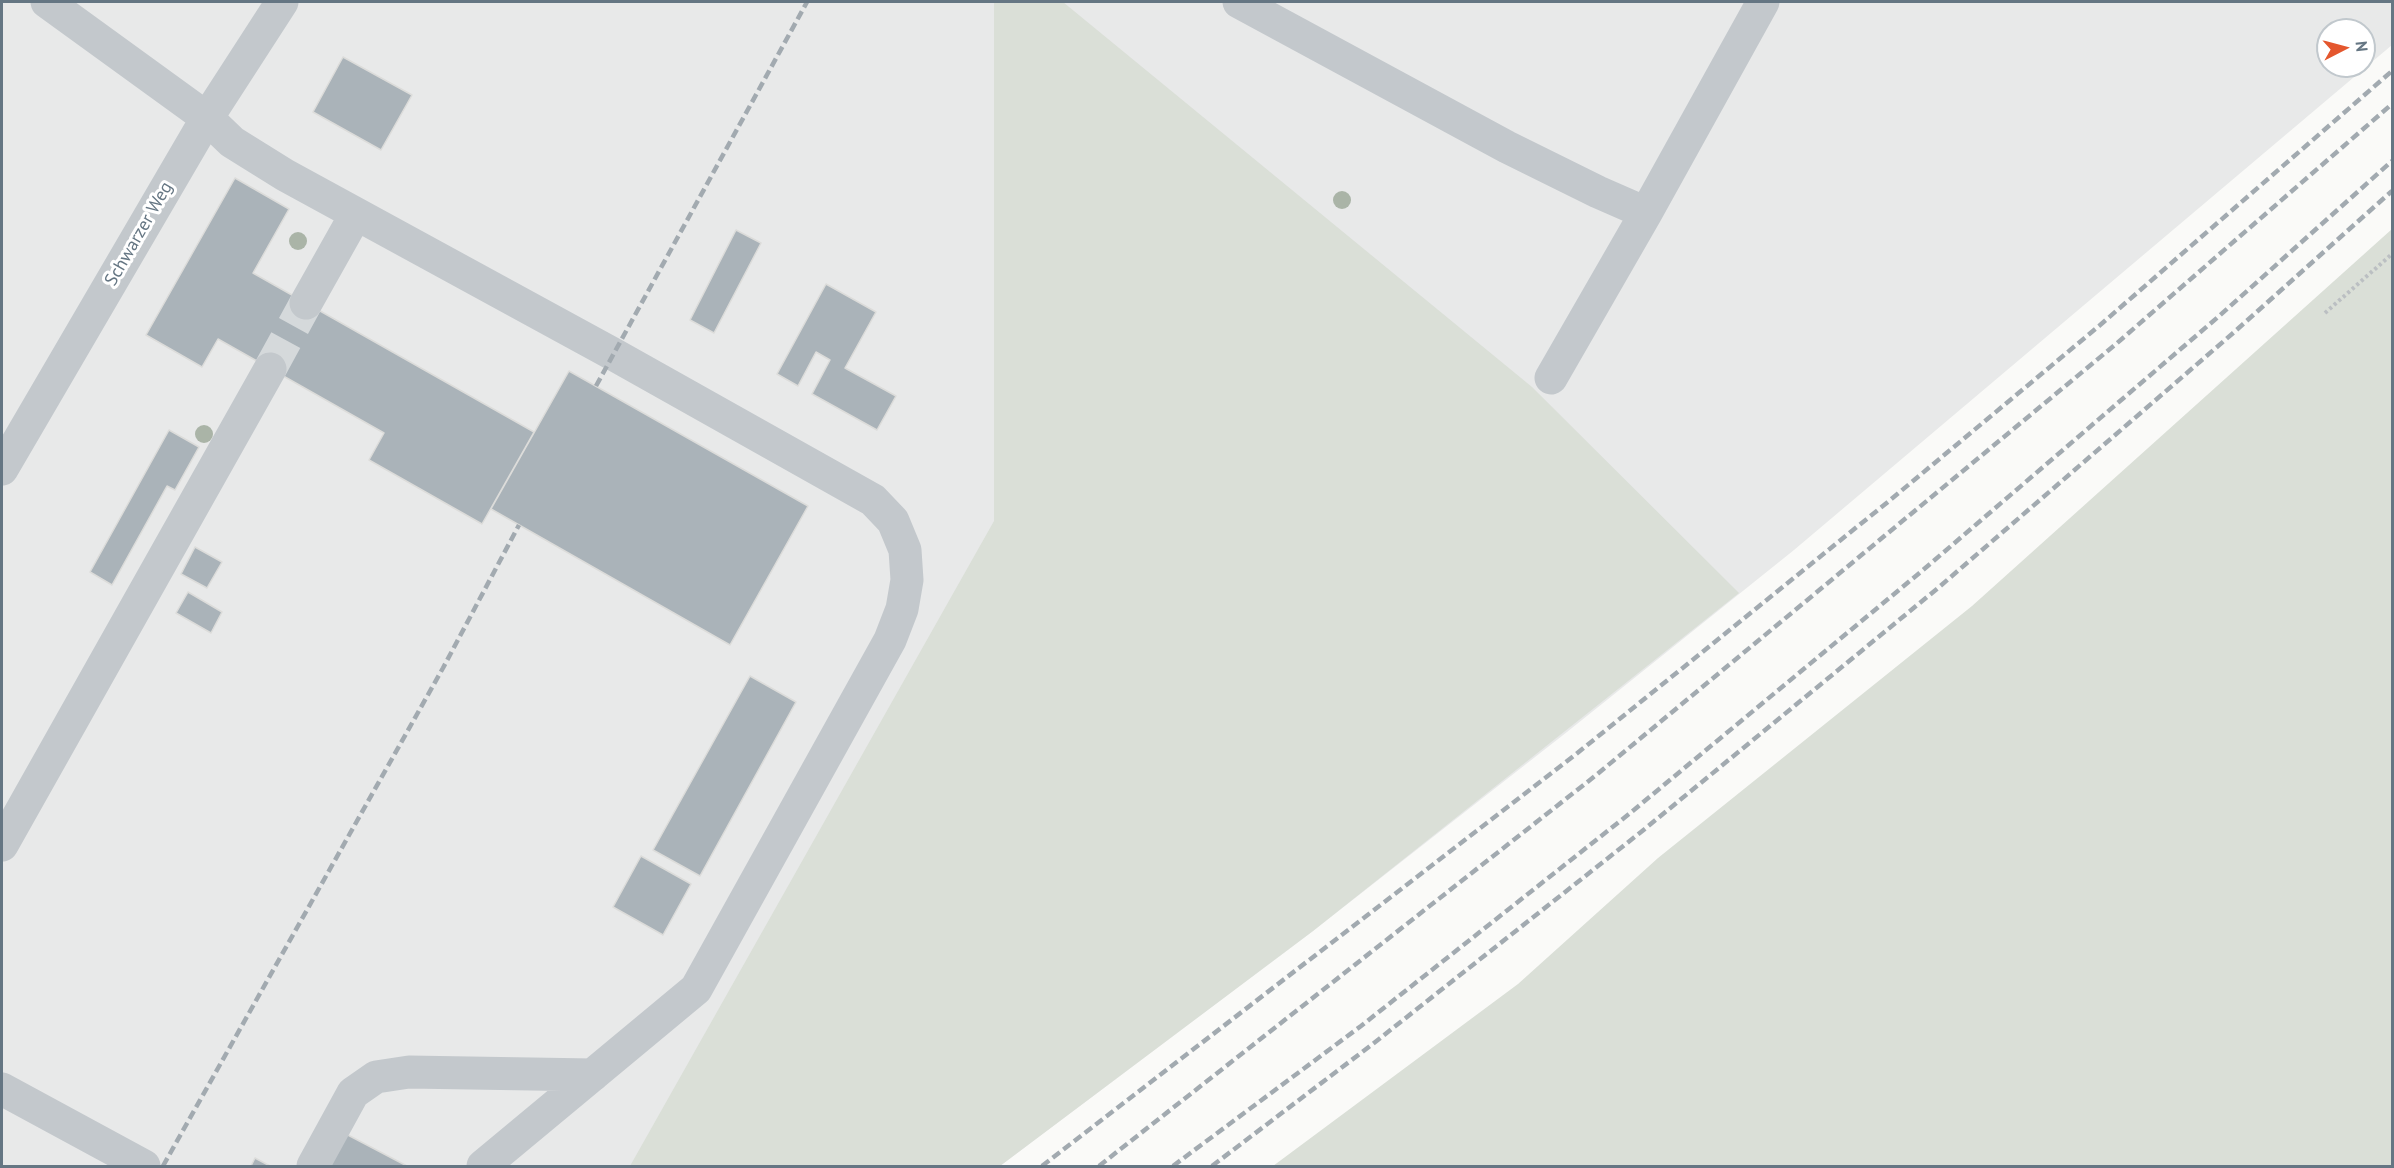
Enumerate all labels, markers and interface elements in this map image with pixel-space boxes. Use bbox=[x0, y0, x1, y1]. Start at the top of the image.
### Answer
north arrow bbox=[2316, 18, 2376, 78]
text: N bbox=[2351, 40, 2372, 53]
street label: Schwarzer Weg bbox=[101, 178, 177, 290]

